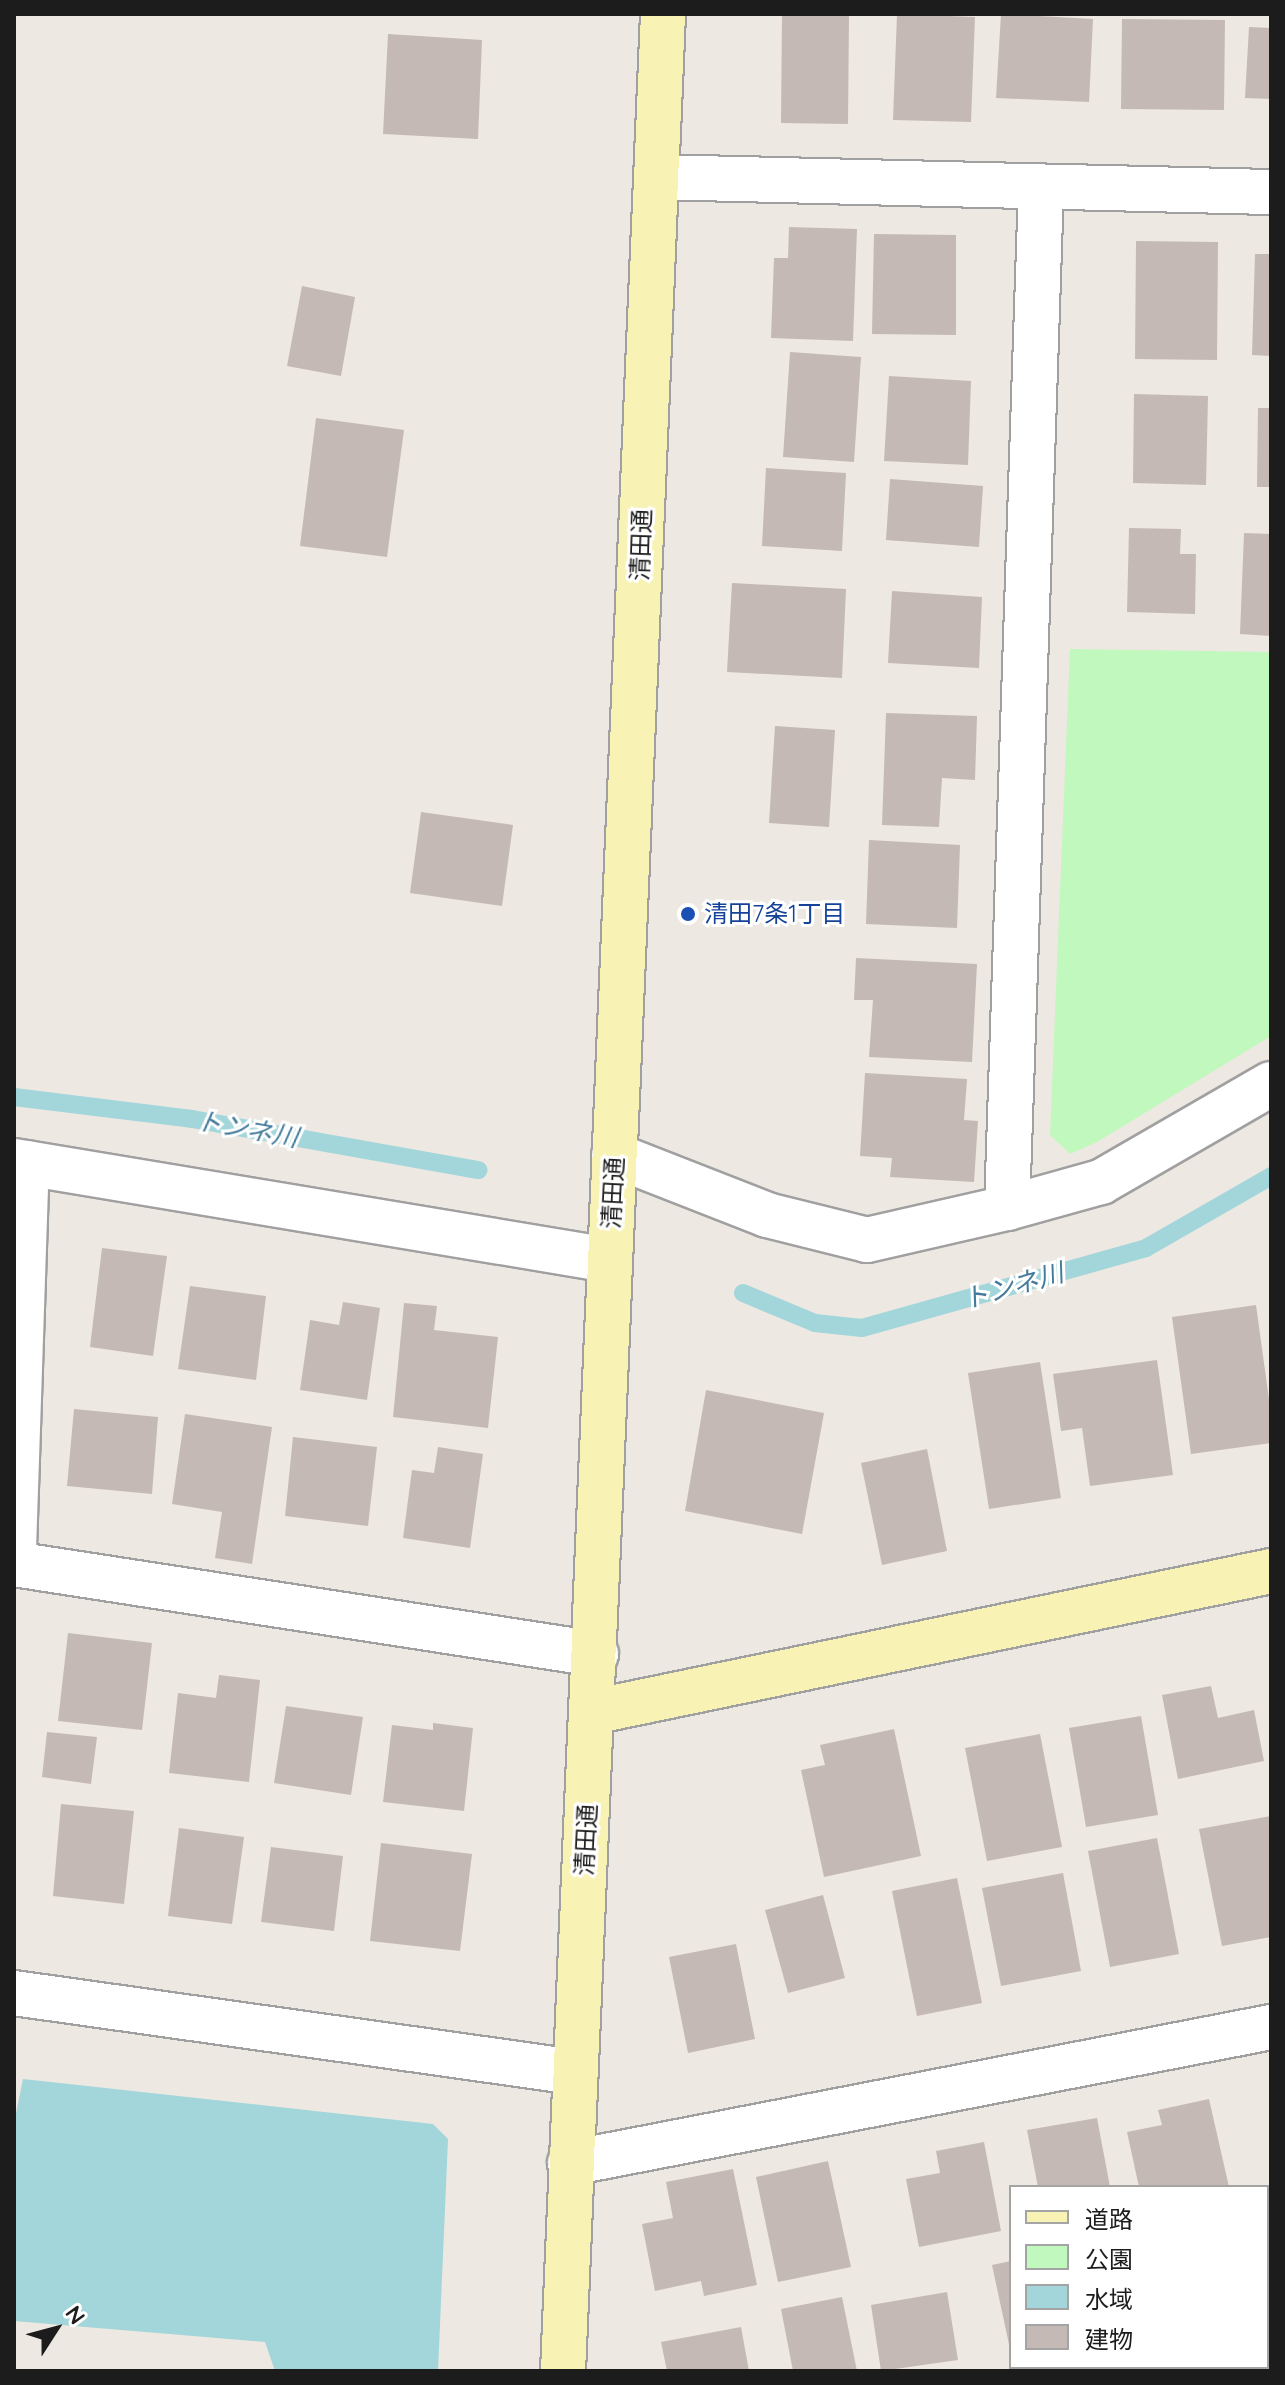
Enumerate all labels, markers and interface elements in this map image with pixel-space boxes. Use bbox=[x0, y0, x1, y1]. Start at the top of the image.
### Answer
street label: 清田通 bbox=[625, 509, 657, 581]
place label: 清田7条1丁目 bbox=[704, 900, 845, 928]
marker: 清田7条1丁目 bbox=[679, 905, 697, 923]
water label: トンネ川 bbox=[193, 1105, 301, 1153]
street label: 清田通 bbox=[597, 1156, 629, 1230]
water label: トンネ川 bbox=[959, 1257, 1067, 1315]
street label: 清田通 bbox=[570, 1803, 602, 1877]
legend bbox=[1009, 2185, 1269, 2369]
text: 道路 bbox=[1085, 2204, 1133, 2234]
text: 公園 bbox=[1085, 2244, 1133, 2274]
text: 水域 bbox=[1085, 2284, 1133, 2314]
north arrow bbox=[16, 2289, 96, 2369]
text: N bbox=[59, 2300, 91, 2330]
text: 建物 bbox=[1085, 2324, 1133, 2354]

